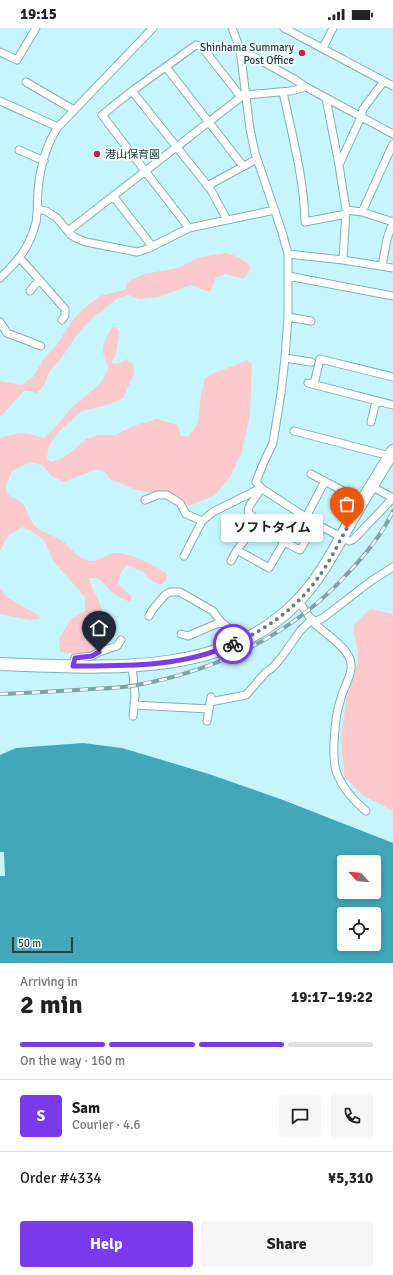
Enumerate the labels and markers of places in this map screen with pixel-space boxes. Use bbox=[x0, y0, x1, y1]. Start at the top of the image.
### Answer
place label: Shinhama Summary Post Office bbox=[200, 41, 295, 67]
marker: Shinhama Summary Post Office bbox=[297, 48, 307, 58]
place label: 港山保育園 bbox=[105, 148, 160, 161]
marker: 港山保育園 bbox=[92, 149, 102, 159]
pin bbox=[330, 487, 364, 528]
callout: ソフトタイム bbox=[221, 514, 323, 542]
pin bbox=[82, 611, 116, 652]

